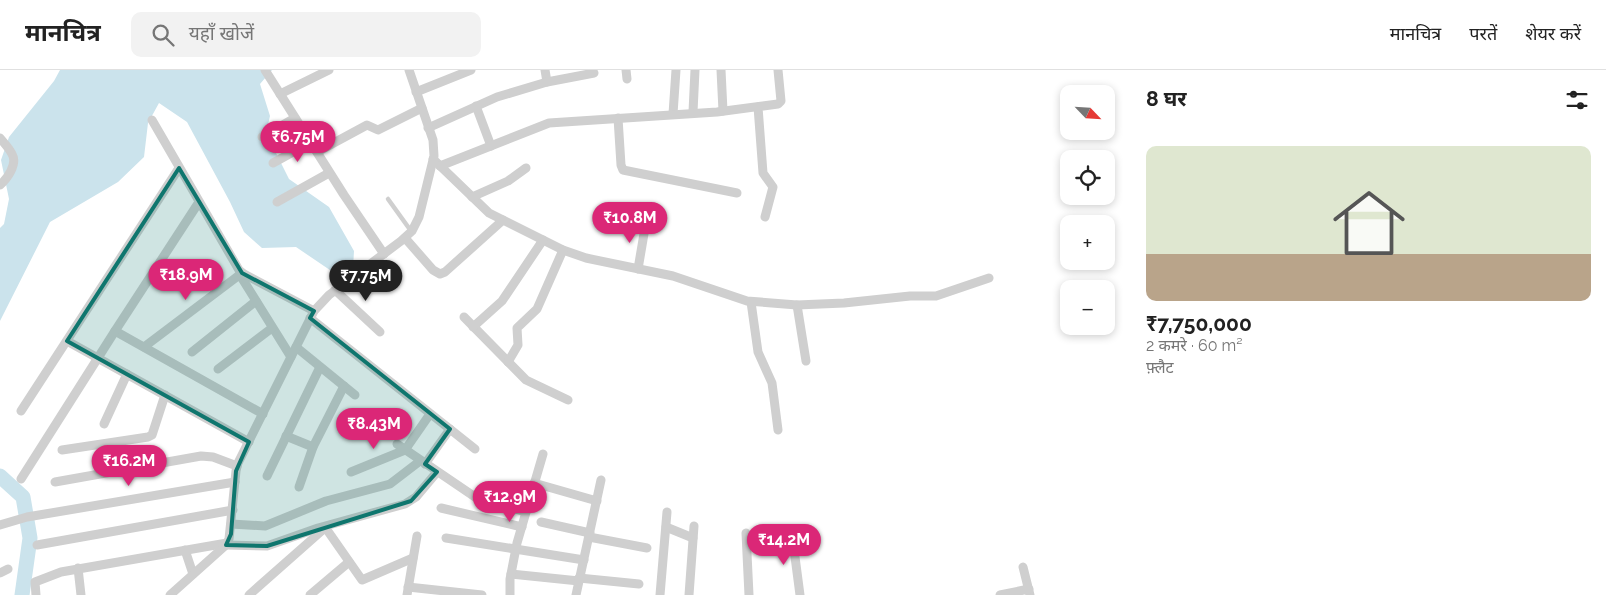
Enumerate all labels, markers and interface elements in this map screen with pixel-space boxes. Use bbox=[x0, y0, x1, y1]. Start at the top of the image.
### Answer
search box bbox=[131, 12, 481, 57]
text: मानचित्र bbox=[25, 18, 101, 47]
icon: search bbox=[149, 21, 177, 49]
text: यहाँ खोजें bbox=[189, 22, 254, 44]
text: मानचित्र bbox=[1390, 23, 1441, 44]
text: परतें bbox=[1469, 23, 1497, 44]
text: शेयर करें bbox=[1525, 23, 1581, 44]
north arrow bbox=[1060, 85, 1115, 140]
map controls bbox=[1060, 85, 1115, 335]
text: 8 घर bbox=[1146, 86, 1187, 111]
icon: filters bbox=[1563, 86, 1591, 114]
pin: ₹6.75M bbox=[257, 121, 339, 163]
text: ₹6.75M bbox=[271, 127, 325, 146]
button: locate bbox=[1060, 150, 1115, 205]
icon: home bbox=[1324, 178, 1414, 268]
pin: ₹10.8M bbox=[589, 202, 671, 244]
text: ₹10.8M bbox=[603, 208, 657, 227]
button: + bbox=[1060, 215, 1115, 270]
pin: ₹18.9M bbox=[145, 258, 227, 301]
pin: ₹7.75M bbox=[325, 260, 407, 302]
text: ₹18.9M bbox=[160, 265, 213, 284]
text: ₹7.75M bbox=[340, 266, 392, 285]
button: − bbox=[1060, 280, 1115, 335]
text: ₹7,750,000 bbox=[1146, 311, 1252, 336]
text: 2 कमरे · 60 m² bbox=[1146, 336, 1242, 355]
text: फ़्लैट bbox=[1146, 358, 1174, 377]
pin: ₹8.43M bbox=[333, 408, 415, 450]
text: ₹8.43M bbox=[347, 414, 401, 433]
pin: ₹16.2M bbox=[88, 444, 170, 487]
text: ₹16.2M bbox=[103, 451, 155, 470]
pin: ₹12.9M bbox=[469, 480, 551, 523]
text: ₹12.9M bbox=[484, 487, 536, 506]
pin: ₹14.2M bbox=[743, 524, 825, 566]
text: ₹14.2M bbox=[758, 530, 810, 549]

